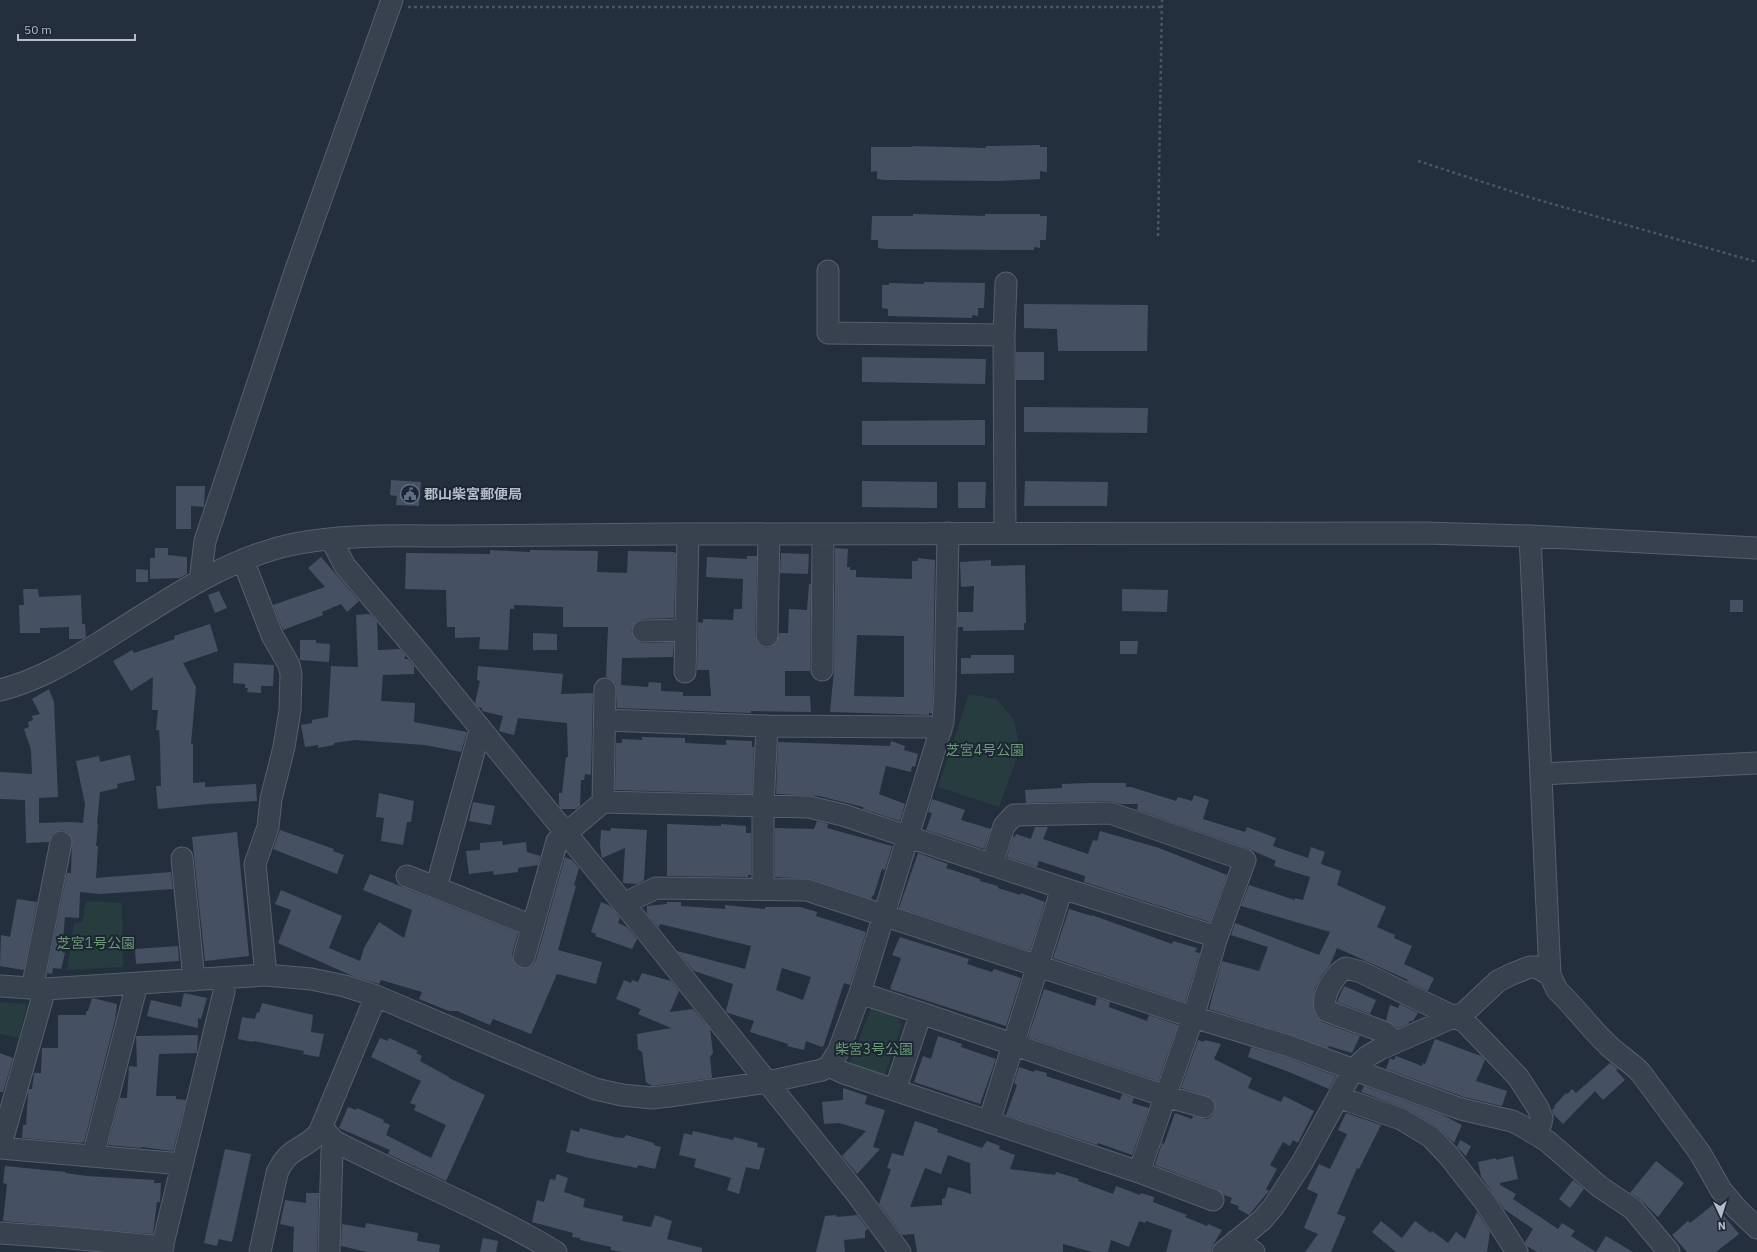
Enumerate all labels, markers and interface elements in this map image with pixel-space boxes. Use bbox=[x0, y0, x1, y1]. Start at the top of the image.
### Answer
scale bar bbox=[18, 16, 135, 42]
text: 50 m bbox=[24, 22, 52, 37]
public building icon: 郡山柴宮郵便局 bbox=[399, 483, 421, 505]
place label: 郡山柴宮郵便局 bbox=[424, 485, 522, 503]
park label: 芝宮4号公園 bbox=[946, 741, 1024, 759]
park label: 芝宮1号公園 bbox=[57, 934, 135, 952]
park label: 柴宮3号公園 bbox=[835, 1040, 913, 1058]
north arrow bbox=[1701, 1196, 1741, 1236]
text: N bbox=[1717, 1219, 1726, 1233]

